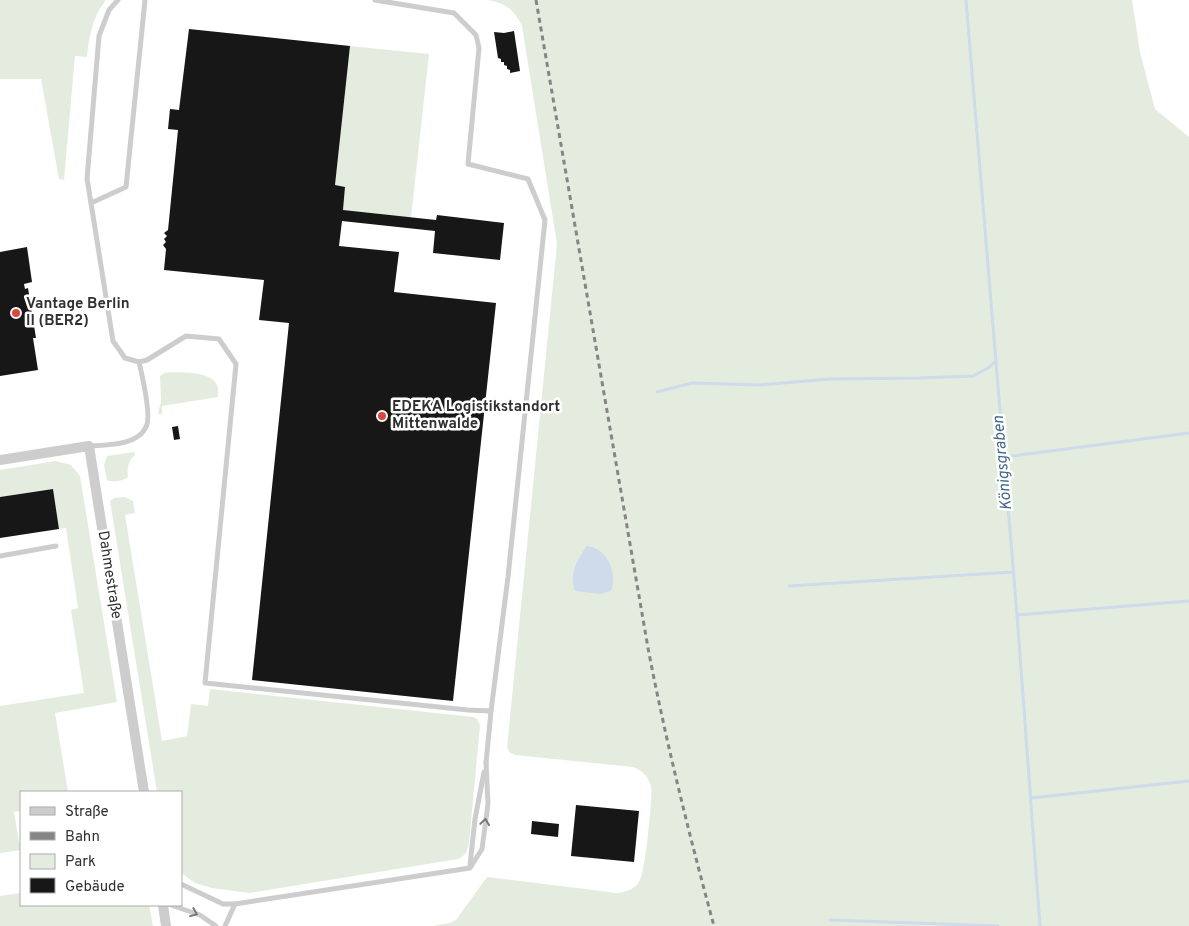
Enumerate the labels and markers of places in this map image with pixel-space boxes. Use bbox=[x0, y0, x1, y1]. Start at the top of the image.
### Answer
place label: Vantage Berlin II (BER2) bbox=[26, 295, 130, 331]
marker: Vantage Berlin II (BER2) bbox=[10, 307, 22, 319]
place label: EDEKA Logistikstandort Mittenwalde bbox=[392, 398, 560, 434]
marker: EDEKA Logistikstandort Mittenwalde bbox=[376, 410, 388, 422]

